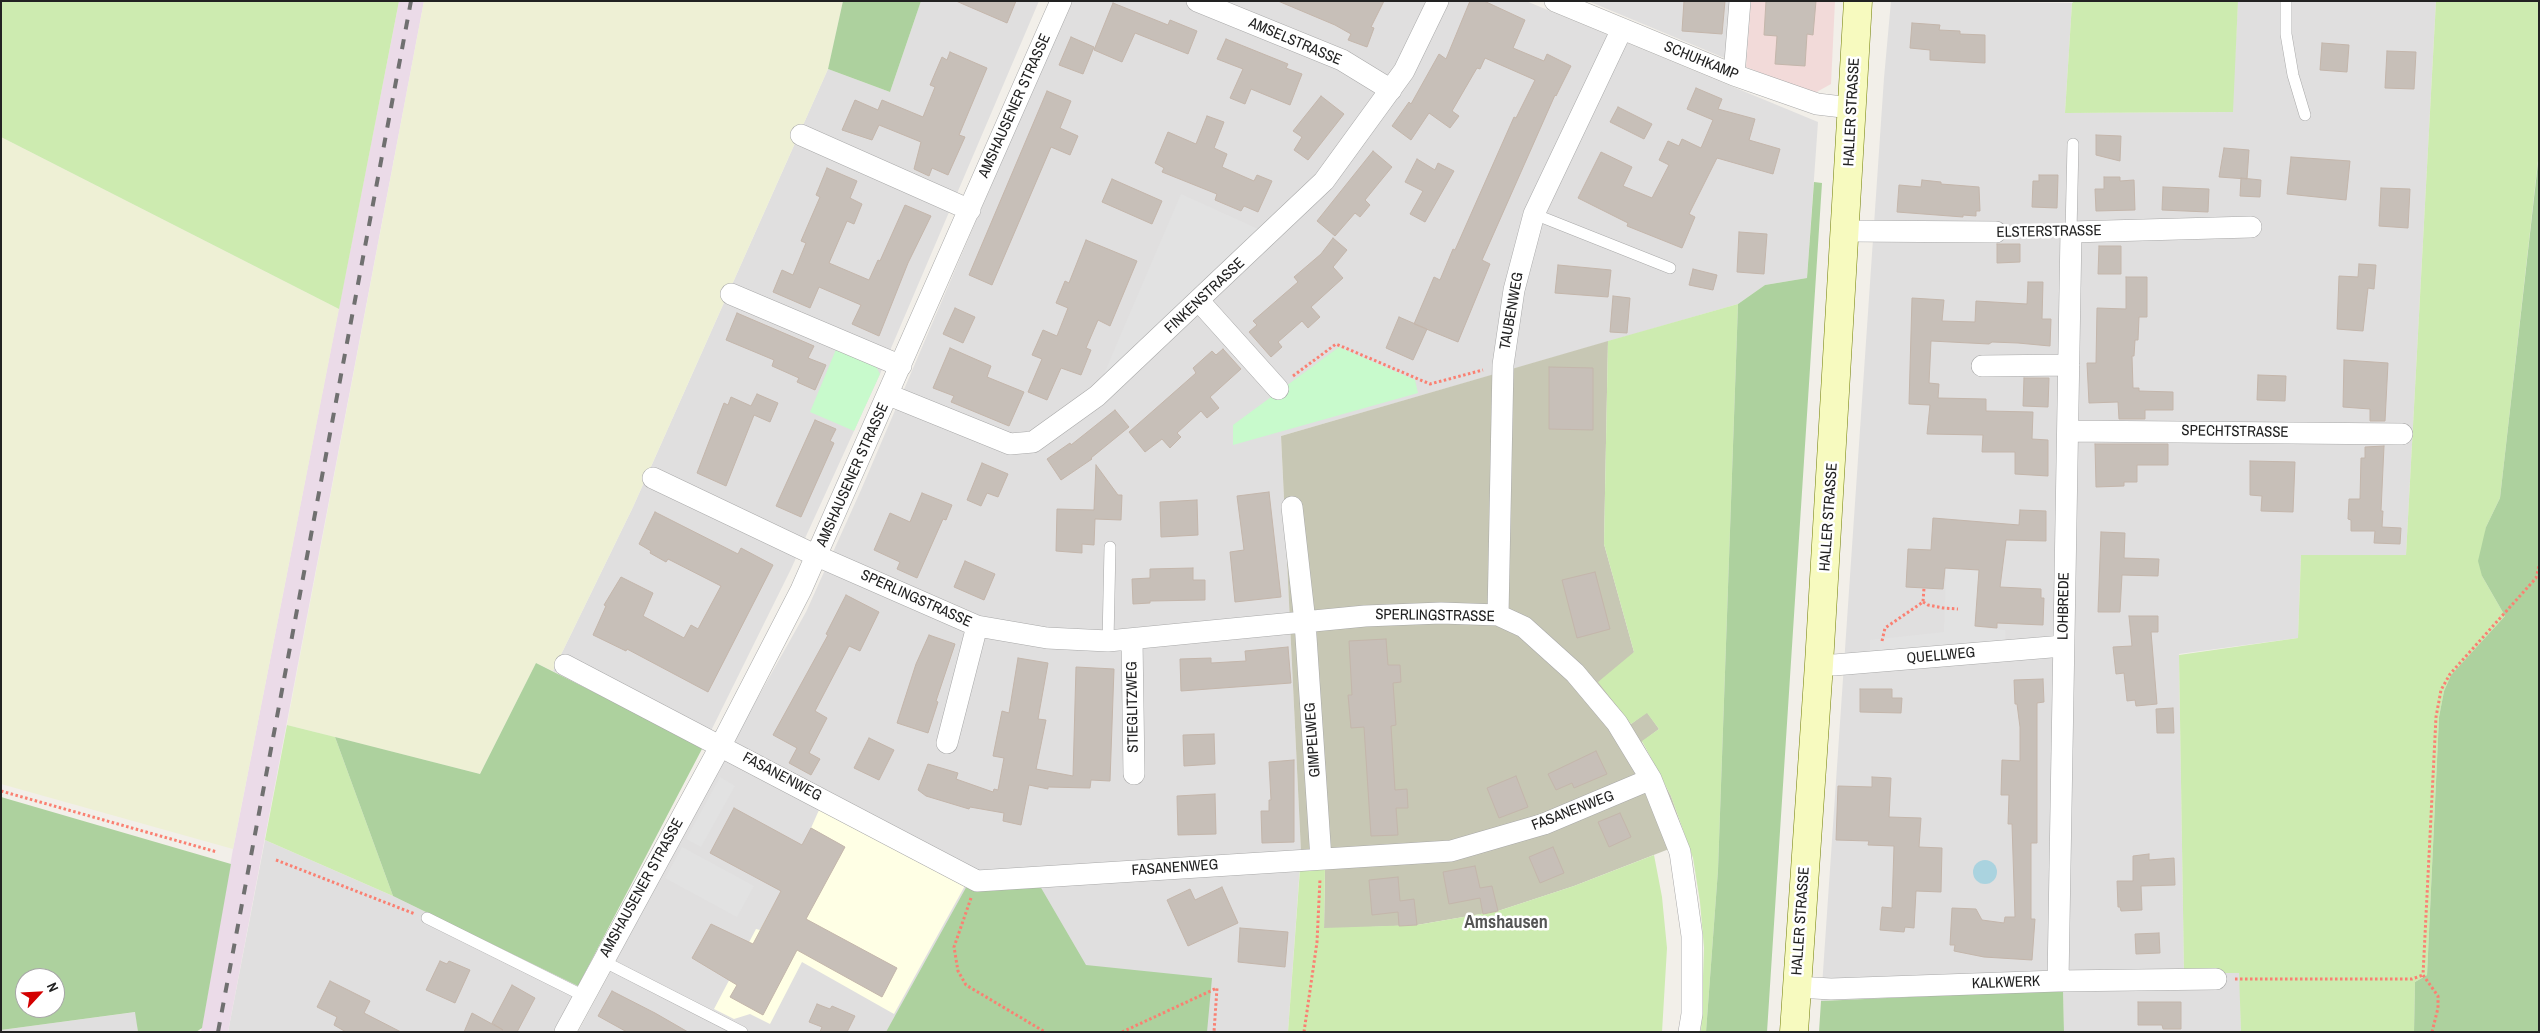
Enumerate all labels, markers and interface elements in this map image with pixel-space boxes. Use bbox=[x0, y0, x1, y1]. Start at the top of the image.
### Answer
street label: AMSELSTRASSE bbox=[1246, 14, 1344, 70]
street label: AMSHAUSENER STRASSE bbox=[975, 31, 1055, 181]
street label: SCHUHKAMP bbox=[1661, 38, 1741, 84]
street label: HALLER STRASSE bbox=[1840, 57, 1864, 167]
street label: ELSTERSTRASSE bbox=[1996, 222, 2102, 242]
street label: FINKENSTRASSE bbox=[1161, 254, 1249, 338]
street label: TAUBENWEG bbox=[1496, 271, 1528, 351]
street label: AMSHAUSENER STRASSE bbox=[813, 400, 893, 550]
street label: SPECHTSTRASSE bbox=[2181, 422, 2289, 442]
street label: HALLER STRASSE bbox=[1816, 462, 1842, 572]
street label: SPERLINGSTRASSE bbox=[858, 566, 974, 632]
street label: LOHBREDE bbox=[2054, 572, 2074, 640]
street label: SPERLINGSTRASSE bbox=[1375, 606, 1495, 626]
street label: QUELLWEG bbox=[1906, 644, 1976, 668]
street label: STIEGLITZWEG bbox=[1123, 661, 1143, 753]
street label: GIMPELWEG bbox=[1301, 702, 1325, 778]
street label: FASANENWEG bbox=[739, 749, 825, 805]
street label: FASANENWEG bbox=[1529, 787, 1617, 835]
street label: AMSHAUSENER STRASSE bbox=[596, 815, 688, 961]
street label: FASANENWEG bbox=[1131, 856, 1219, 880]
street label: HALLER STRASSE bbox=[1788, 866, 1814, 976]
district label: Amshausen bbox=[1464, 912, 1548, 934]
north arrow bbox=[15, 968, 65, 1018]
street label: KALKWERK bbox=[1972, 973, 2040, 993]
text: N bbox=[43, 980, 63, 995]

